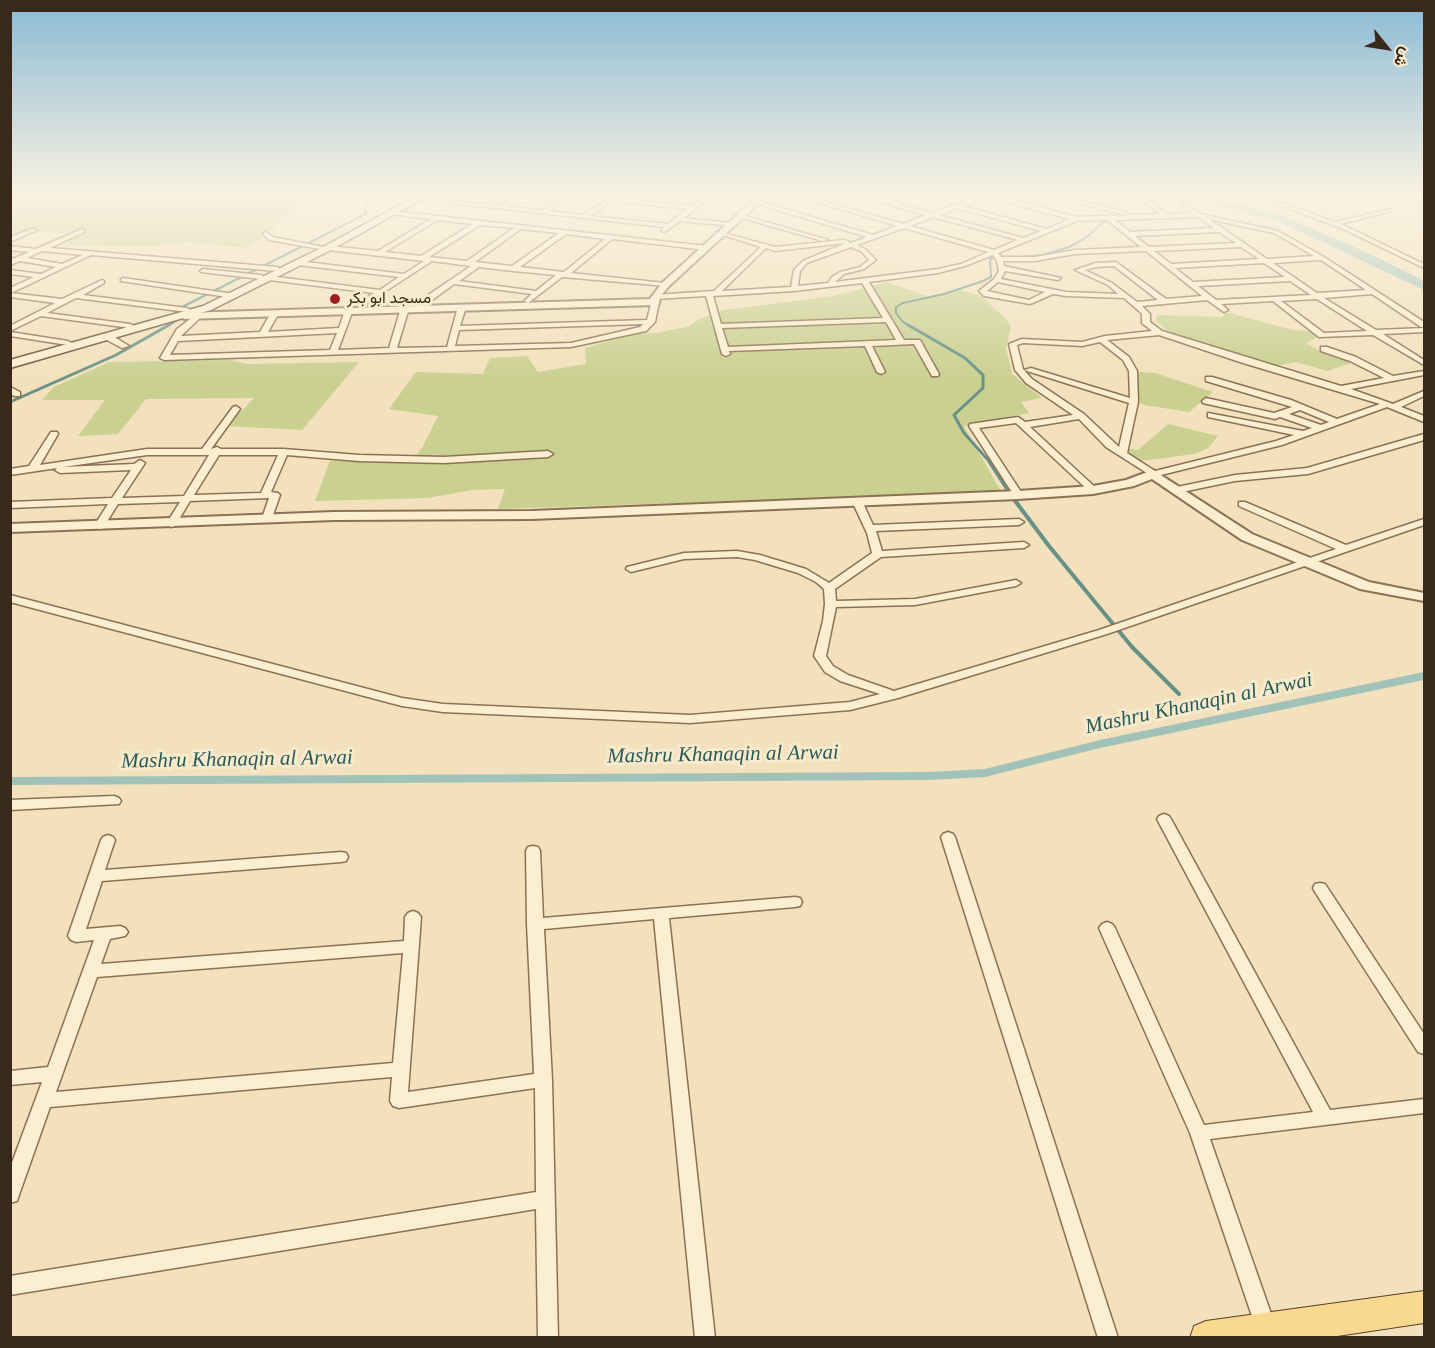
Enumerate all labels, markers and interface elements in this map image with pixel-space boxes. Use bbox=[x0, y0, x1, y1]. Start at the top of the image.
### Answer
north arrow bbox=[1357, 18, 1417, 78]
text: ش bbox=[1391, 45, 1415, 70]
place label: مسجد ابو بكر bbox=[347, 289, 431, 309]
marker: مسجد ابو بكر bbox=[328, 292, 342, 306]
water label: Mashru Khanaqin al Arwai bbox=[1083, 668, 1315, 740]
water label: Mashru Khanaqin al Arwai bbox=[607, 740, 839, 770]
water label: Mashru Khanaqin al Arwai bbox=[121, 745, 353, 775]

